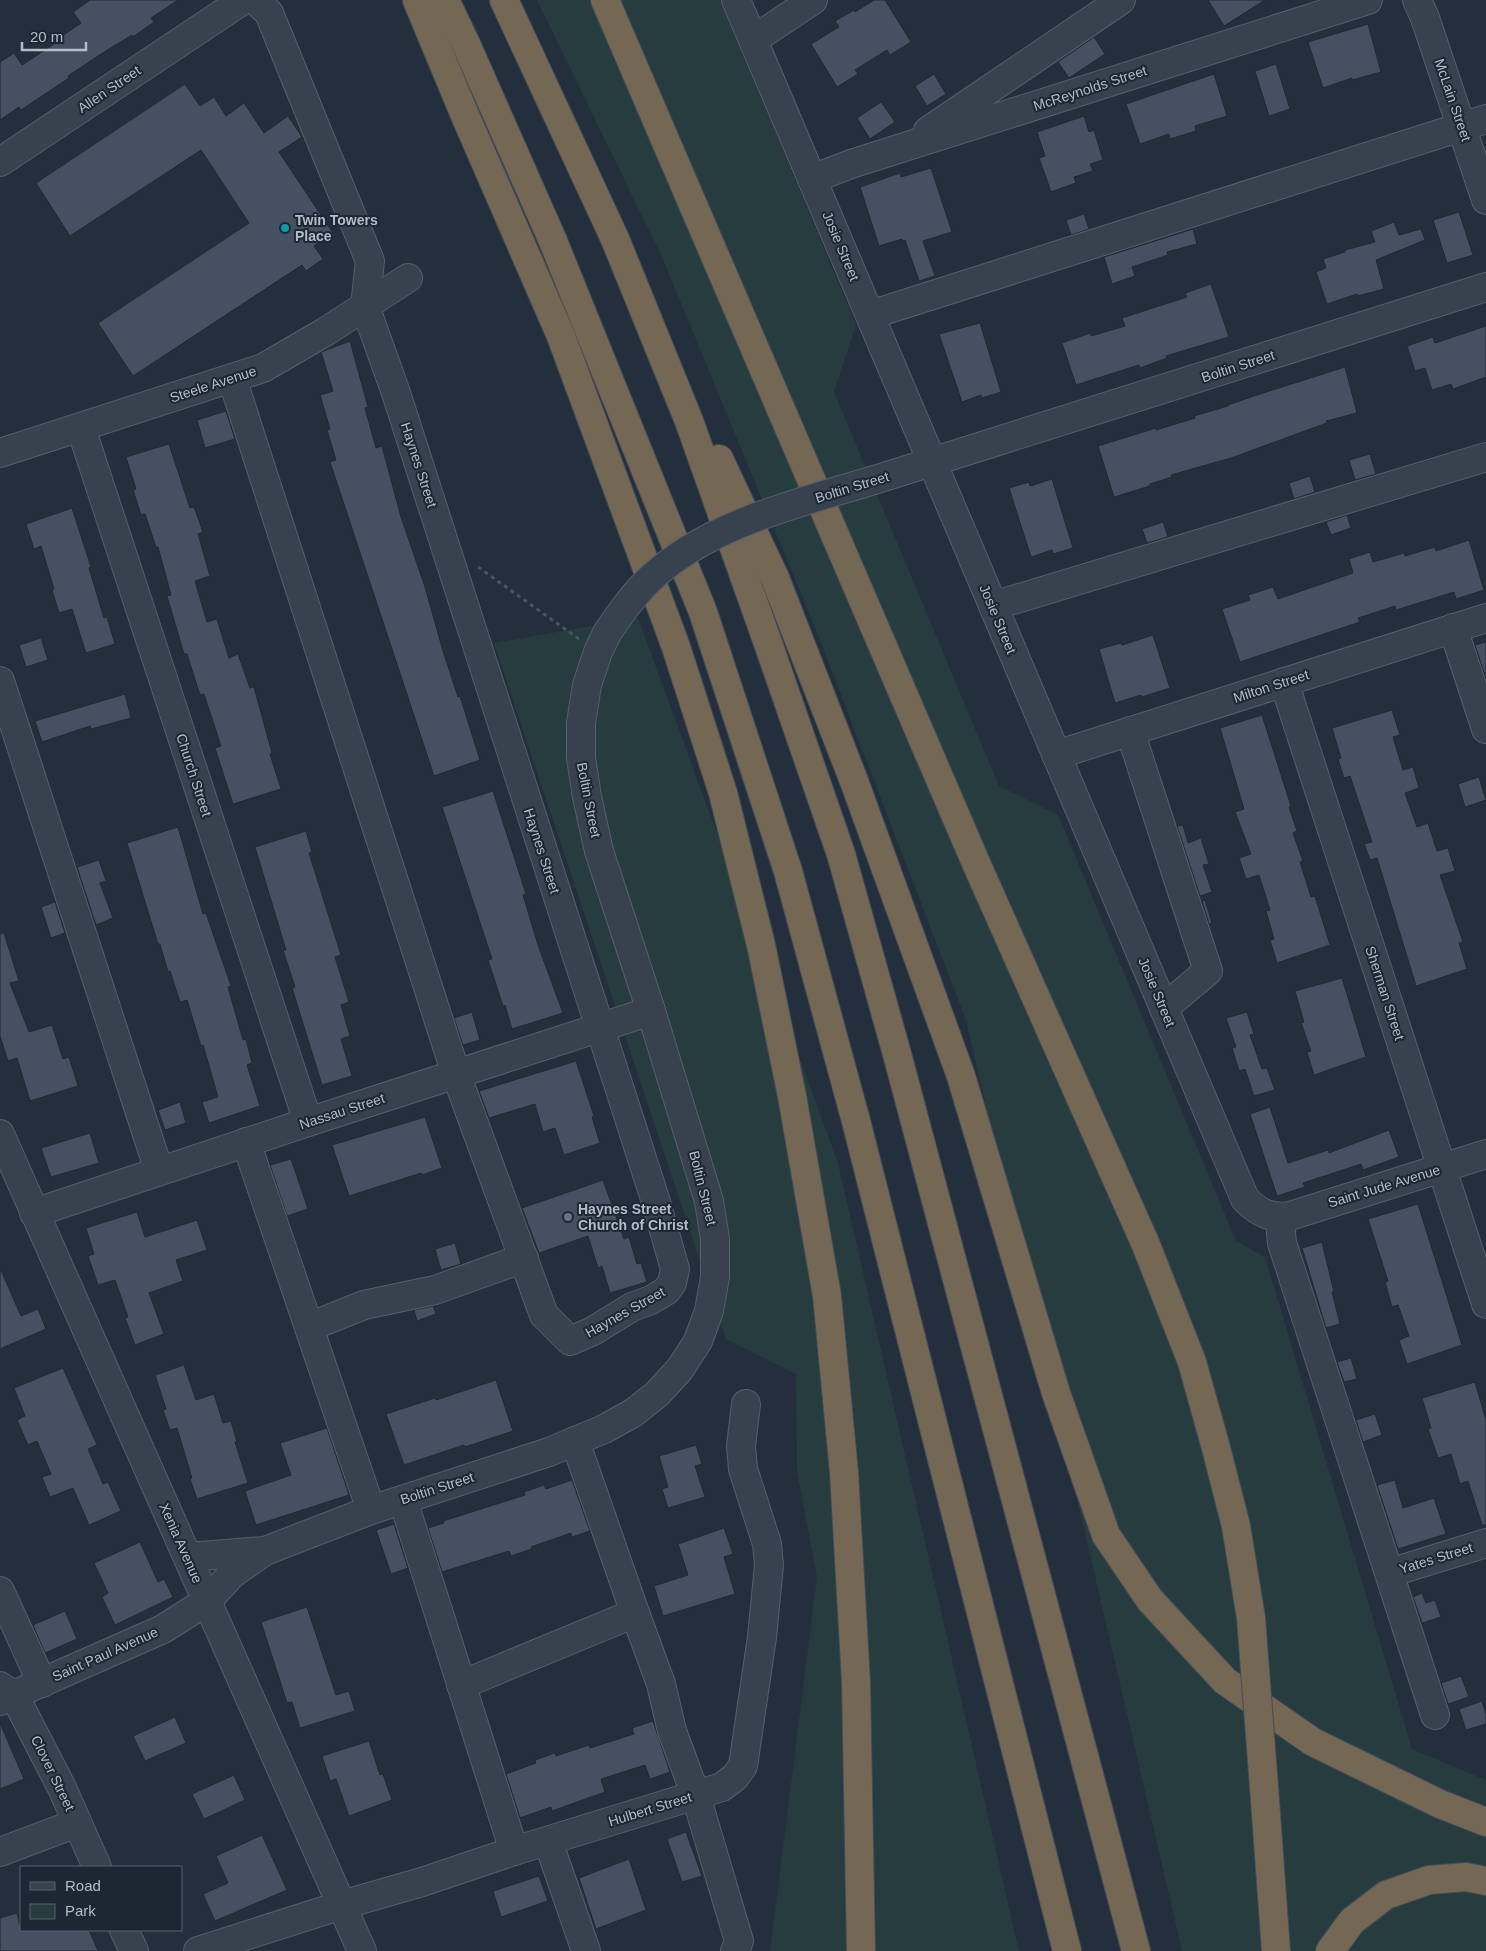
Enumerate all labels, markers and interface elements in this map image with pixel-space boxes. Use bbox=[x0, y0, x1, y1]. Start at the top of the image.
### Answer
scale bar bbox=[22, 20, 86, 52]
text: 20 m bbox=[30, 28, 63, 45]
street label: McLain Street bbox=[1431, 57, 1475, 144]
street label: Allen Street bbox=[75, 62, 144, 116]
street label: McReynolds Street bbox=[1031, 62, 1149, 114]
street label: Josie Street bbox=[819, 209, 863, 283]
place label: Twin Towers Place bbox=[295, 212, 378, 244]
marker: Twin Towers Place bbox=[279, 222, 291, 234]
street label: Boltin Street bbox=[1199, 347, 1277, 385]
street label: Steele Avenue bbox=[168, 362, 258, 406]
street label: Haynes Street bbox=[398, 420, 440, 510]
street label: Boltin Street bbox=[813, 468, 891, 506]
street label: Josie Street bbox=[976, 582, 1020, 656]
street label: Milton Street bbox=[1231, 666, 1311, 706]
street label: Church Street bbox=[173, 731, 215, 819]
street label: Boltin Street bbox=[574, 761, 604, 839]
street label: Haynes Street bbox=[521, 806, 563, 896]
street label: Sherman Street bbox=[1362, 944, 1408, 1042]
street label: Josie Street bbox=[1135, 955, 1179, 1029]
street label: Nassau Street bbox=[297, 1090, 387, 1132]
street label: Boltin Street bbox=[686, 1149, 720, 1227]
street label: Saint Jude Avenue bbox=[1326, 1161, 1442, 1211]
place label: Haynes Street Church of Christ bbox=[578, 1201, 689, 1233]
marker: Haynes Street Church of Christ bbox=[562, 1211, 574, 1223]
street label: Haynes Street bbox=[582, 1283, 668, 1341]
street label: Boltin Street bbox=[398, 1469, 476, 1507]
street label: Xenia Avenue bbox=[156, 1500, 206, 1586]
street label: Yates Street bbox=[1397, 1539, 1475, 1577]
street label: Saint Paul Avenue bbox=[50, 1623, 161, 1685]
street label: Clover Street bbox=[28, 1733, 78, 1813]
street label: Hulbert Street bbox=[606, 1789, 694, 1829]
legend bbox=[20, 1866, 182, 1931]
text: Road bbox=[65, 1877, 101, 1894]
text: Park bbox=[65, 1902, 96, 1919]

